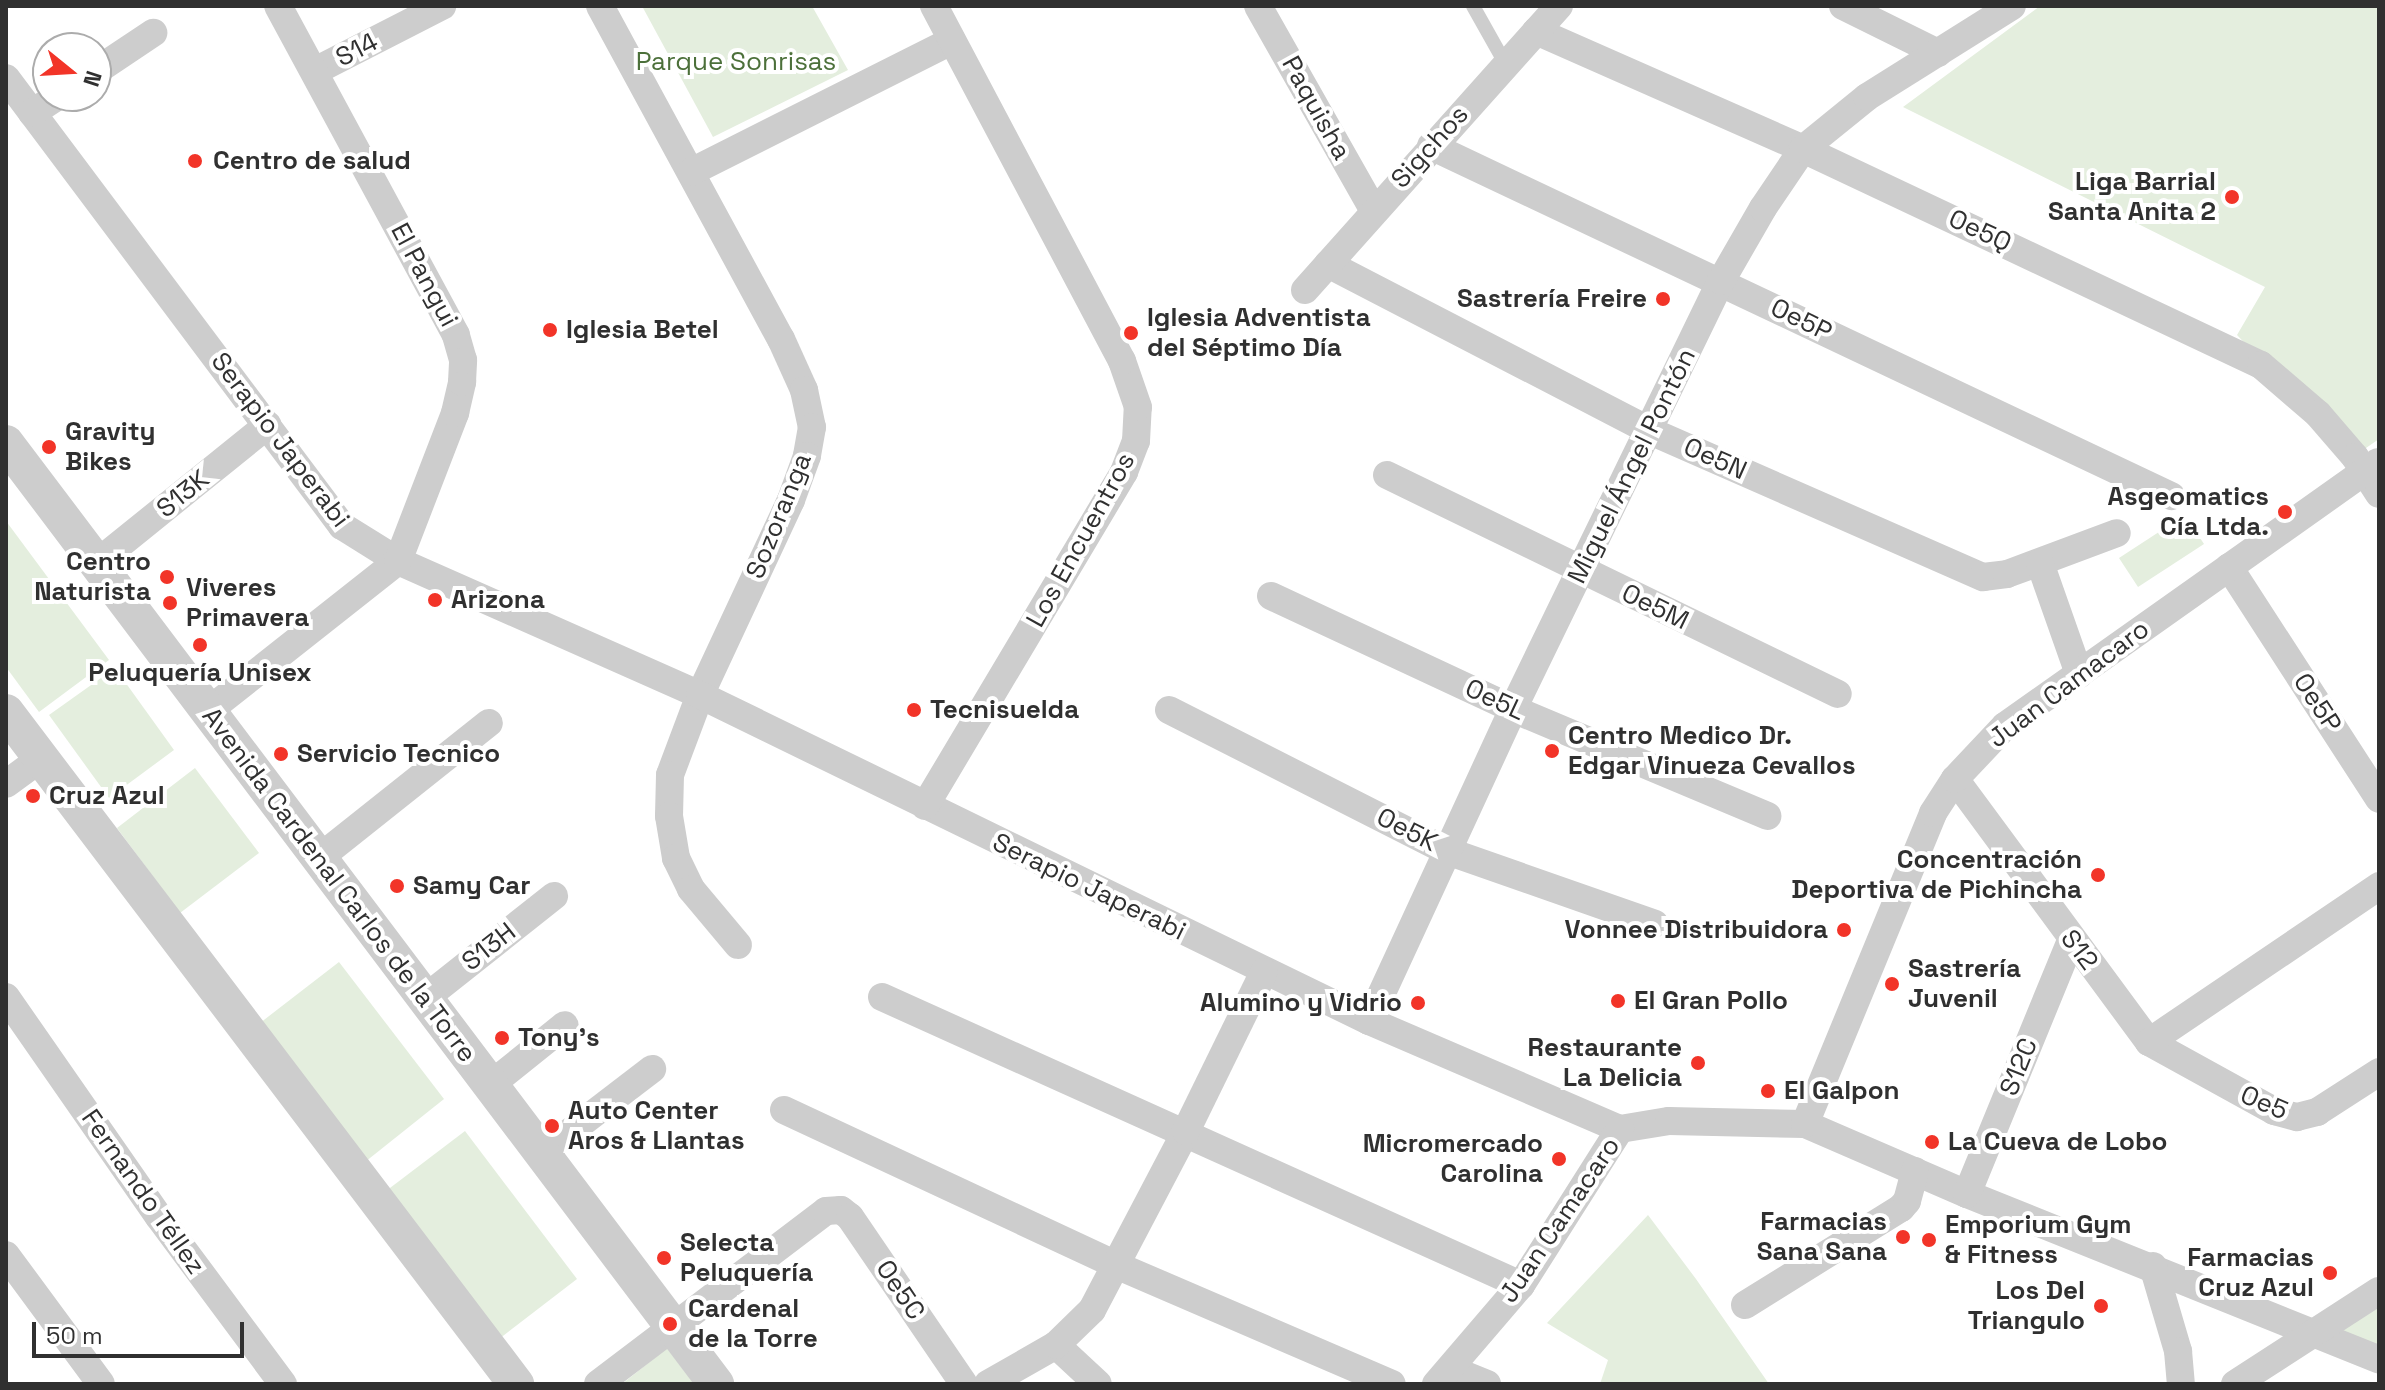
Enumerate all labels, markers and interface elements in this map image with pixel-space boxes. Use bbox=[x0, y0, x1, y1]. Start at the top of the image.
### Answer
street label: S14 bbox=[331, 26, 383, 74]
north arrow bbox=[32, 32, 112, 112]
park label: Parque Sonrisas bbox=[636, 46, 836, 78]
street label: Paquisha bbox=[1275, 51, 1357, 165]
text: N bbox=[77, 67, 109, 90]
street label: Sigchos bbox=[1385, 99, 1475, 195]
place label: Centro de salud bbox=[213, 145, 411, 177]
marker: Centro de salud bbox=[184, 150, 206, 172]
place label: Liga Barrial Santa Anita 2 bbox=[2048, 166, 2216, 228]
marker: Liga Barrial Santa Anita 2 bbox=[2223, 188, 2241, 206]
street label: Oe5Q bbox=[1944, 203, 2016, 259]
street label: El Pangui bbox=[384, 218, 464, 332]
place label: Sastrería Freire bbox=[1457, 283, 1647, 315]
marker: Sastrería Freire bbox=[1654, 290, 1672, 308]
street label: Oe5P bbox=[1765, 292, 1837, 348]
place label: Iglesia Adventista del Séptimo Día bbox=[1147, 302, 1371, 364]
place label: Iglesia Betel bbox=[566, 314, 719, 346]
marker: Iglesia Betel bbox=[541, 321, 559, 339]
marker: Iglesia Adventista del Séptimo Día bbox=[1122, 324, 1140, 342]
street label: Miguel Ángel Pontón bbox=[1561, 343, 1703, 589]
street label: Serapio Japerabi bbox=[204, 346, 356, 534]
place label: Gravity Bikes bbox=[65, 416, 156, 478]
street label: Oe5N bbox=[1679, 431, 1751, 487]
marker: Gravity Bikes bbox=[40, 438, 58, 456]
street label: Los Encuentros bbox=[1020, 447, 1142, 633]
street label: Sozoranga bbox=[740, 449, 818, 583]
street label: S13K bbox=[151, 464, 215, 524]
place label: Asgeomatics Cía Ltda. bbox=[2107, 481, 2269, 542]
marker: Asgeomatics Cía Ltda. bbox=[2276, 503, 2294, 521]
place label: Centro Naturista bbox=[34, 546, 151, 608]
marker: Centro Naturista bbox=[158, 568, 176, 586]
place label: Viveres Primavera bbox=[186, 572, 309, 634]
street label: Oe5M bbox=[1616, 577, 1694, 637]
place label: Arizona bbox=[451, 584, 545, 616]
marker: Arizona bbox=[426, 591, 444, 609]
marker: Viveres Primavera bbox=[161, 594, 179, 612]
street label: Juan Camacaro bbox=[1983, 614, 2155, 754]
marker: Peluquería Unisex bbox=[191, 636, 209, 654]
place label: Peluquería Unisex bbox=[88, 657, 312, 689]
street label: Oe5P bbox=[2286, 668, 2348, 738]
street label: Oe5L bbox=[1460, 673, 1530, 727]
place label: Tecnisuelda bbox=[930, 694, 1079, 726]
street label: Avenida Cardenal Carlos de la Torre bbox=[195, 701, 483, 1069]
marker: Tecnisuelda bbox=[905, 701, 923, 719]
place label: Centro Medico Dr. Edgar Vinueza Cevallos bbox=[1568, 720, 1856, 782]
place label: Servicio Tecnico bbox=[297, 738, 501, 770]
marker: Centro Medico Dr. Edgar Vinueza Cevallos bbox=[1543, 742, 1561, 760]
marker: Servicio Tecnico bbox=[272, 745, 290, 763]
place label: Cruz Azul bbox=[49, 780, 165, 812]
marker: Cruz Azul bbox=[24, 787, 42, 805]
street label: Oe5K bbox=[1371, 802, 1443, 858]
street label: Serapio Japerabi bbox=[987, 827, 1191, 947]
place label: Concentración Deportiva de Pichincha bbox=[1791, 844, 2082, 906]
marker: Concentración Deportiva de Pichincha bbox=[2089, 866, 2107, 884]
place label: Samy Car bbox=[413, 870, 530, 902]
marker: Samy Car bbox=[388, 877, 406, 895]
place label: Vonnee Distribuidora bbox=[1564, 914, 1828, 946]
street label: S13H bbox=[456, 916, 522, 978]
marker: Vonnee Distribuidora bbox=[1835, 921, 1853, 939]
street label: S12 bbox=[2054, 924, 2104, 976]
place label: Sastrería Juvenil bbox=[1908, 953, 2021, 1014]
marker: Sastrería Juvenil bbox=[1883, 975, 1901, 993]
place label: El Gran Pollo bbox=[1634, 985, 1788, 1017]
place label: Alumino y Vidrio bbox=[1200, 987, 1402, 1019]
marker: El Gran Pollo bbox=[1609, 992, 1627, 1010]
marker: Alumino y Vidrio bbox=[1409, 994, 1427, 1012]
place label: Tony's bbox=[518, 1022, 600, 1054]
marker: Tony's bbox=[493, 1029, 511, 1047]
place label: Restaurante La Delicia bbox=[1528, 1032, 1682, 1094]
street label: S12C bbox=[1993, 1034, 2045, 1100]
marker: Restaurante La Delicia bbox=[1689, 1054, 1707, 1072]
place label: El Galpon bbox=[1784, 1075, 1900, 1107]
street label: Oe5 bbox=[2236, 1079, 2292, 1127]
marker: El Galpon bbox=[1759, 1082, 1777, 1100]
place label: Auto Center Aros & Llantas bbox=[568, 1095, 745, 1156]
street label: Fernando Téllez bbox=[74, 1103, 212, 1281]
marker: Auto Center Aros & Llantas bbox=[543, 1117, 561, 1135]
place label: La Cueva de Lobo bbox=[1948, 1126, 2167, 1158]
place label: Micromercado Carolina bbox=[1363, 1128, 1543, 1190]
street label: Juan Camacaro bbox=[1493, 1131, 1627, 1309]
marker: La Cueva de Lobo bbox=[1923, 1133, 1941, 1151]
marker: Micromercado Carolina bbox=[1550, 1150, 1568, 1168]
place label: Farmacias Sana Sana bbox=[1757, 1206, 1887, 1268]
place label: Emporium Gym & Fitness bbox=[1945, 1209, 2132, 1270]
place label: Selecta Peluquería bbox=[680, 1227, 813, 1288]
marker: Farmacias Sana Sana bbox=[1894, 1228, 1912, 1246]
marker: Emporium Gym & Fitness bbox=[1920, 1231, 1938, 1249]
place label: Farmacias Cruz Azul bbox=[2187, 1242, 2314, 1304]
marker: Selecta Peluquería bbox=[655, 1249, 673, 1267]
street label: Oe5C bbox=[869, 1254, 931, 1326]
marker: Farmacias Cruz Azul bbox=[2321, 1264, 2339, 1282]
place label: Los Del Triangulo bbox=[1968, 1275, 2085, 1336]
place label: Cardenal de la Torre bbox=[688, 1293, 819, 1354]
marker: Los Del Triangulo bbox=[2092, 1297, 2110, 1315]
scale bar bbox=[36, 1306, 248, 1356]
marker: Cardenal de la Torre bbox=[659, 1313, 681, 1335]
text: 50 m bbox=[46, 1320, 103, 1351]

